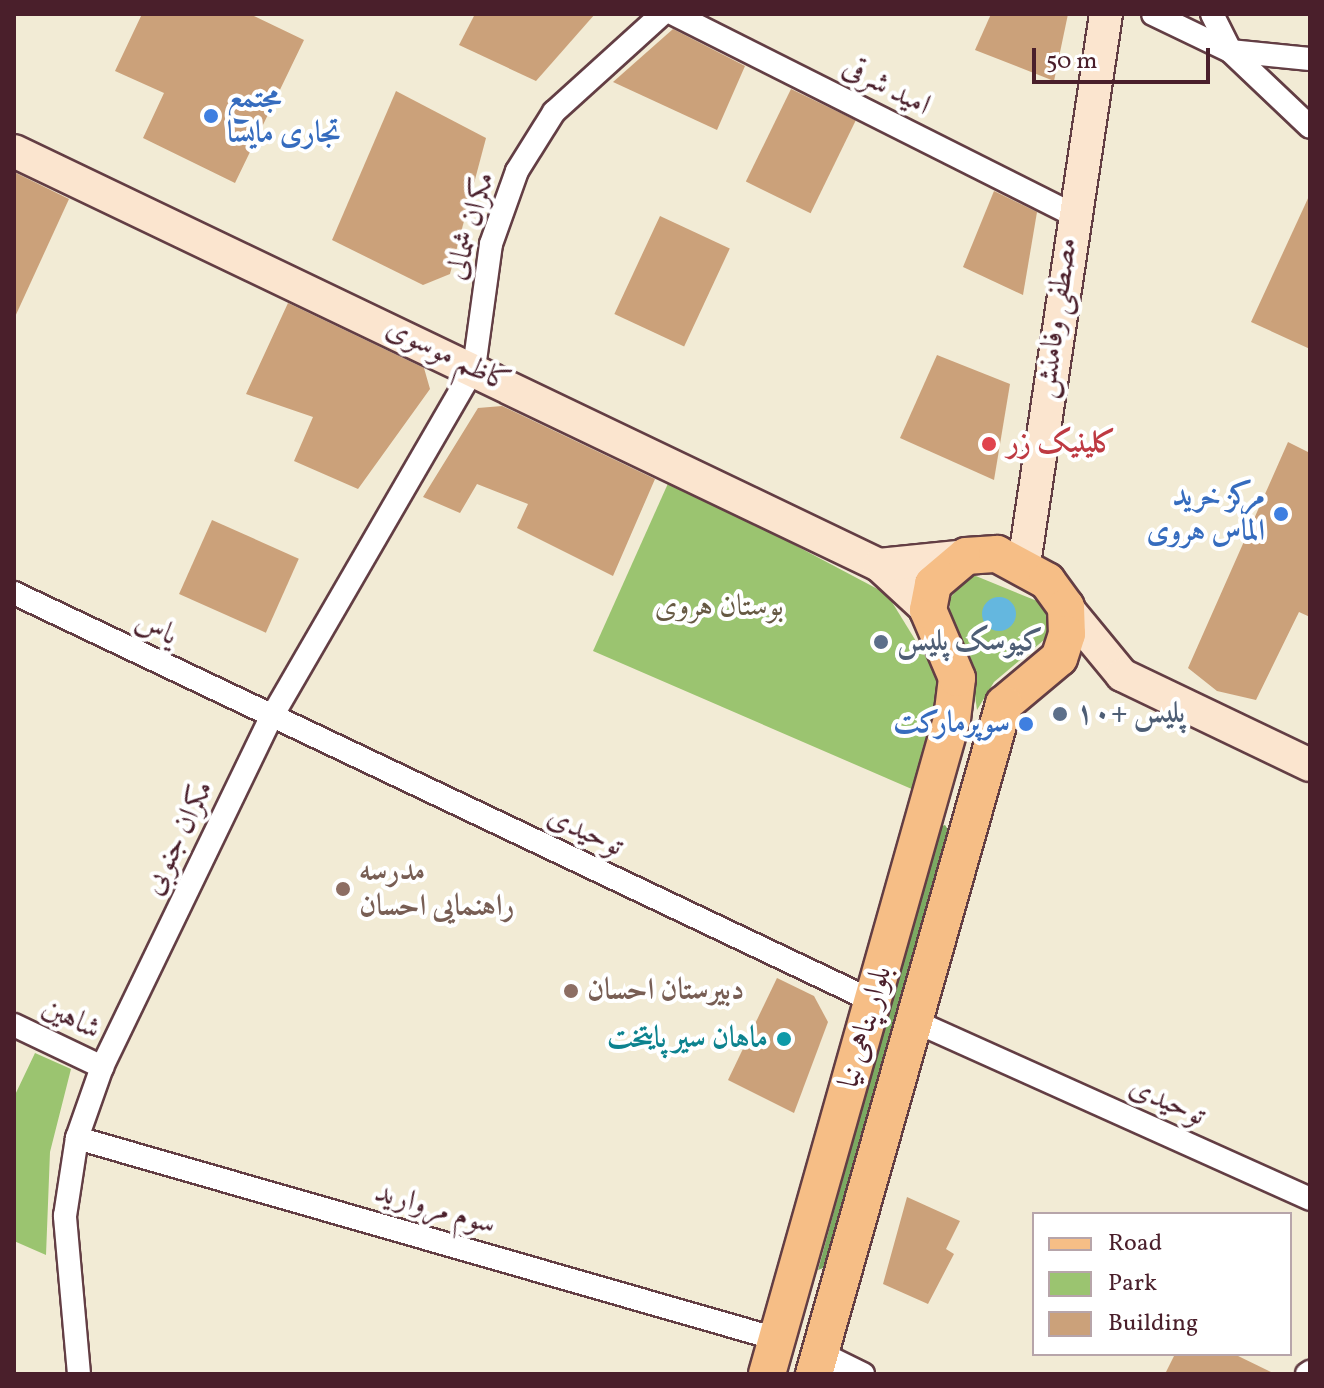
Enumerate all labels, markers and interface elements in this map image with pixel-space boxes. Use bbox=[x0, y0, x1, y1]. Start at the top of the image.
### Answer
scale bar bbox=[1036, 32, 1214, 82]
text: 50 m bbox=[1046, 45, 1098, 79]
street label: امید شرقی bbox=[836, 50, 936, 124]
place label: مجتمع تجاری مايسا bbox=[227, 81, 341, 152]
marker: مجتمع تجاری مايسا bbox=[202, 107, 220, 125]
street label: مکران شمالی bbox=[438, 168, 504, 284]
street label: مصطفی وفامنش bbox=[1028, 235, 1086, 401]
street label: کاظم موسوی bbox=[380, 310, 516, 402]
place label: کلینیک زر bbox=[1007, 426, 1116, 462]
marker: کلینیک زر bbox=[978, 433, 1000, 455]
place label: مرکز خرید الماس هروی bbox=[1146, 479, 1265, 550]
marker: مرکز خرید الماس هروی bbox=[1272, 505, 1290, 523]
park label: بوستان هروی bbox=[654, 589, 784, 625]
street label: یاس bbox=[129, 604, 183, 654]
place label: کیوسک پلیس bbox=[897, 624, 1043, 660]
marker: کیوسک پلیس bbox=[872, 633, 890, 651]
place label: پلیس +۱۰ bbox=[1076, 696, 1185, 732]
marker: پلیس +۱۰ bbox=[1051, 705, 1069, 723]
place label: سوپرمارکت bbox=[893, 706, 1010, 742]
marker: سوپرمارکت bbox=[1017, 715, 1035, 733]
street label: مکران جنوبی bbox=[136, 775, 222, 901]
street label: توحیدی bbox=[541, 799, 629, 865]
place label: مدرسه راهنمایی احسان bbox=[359, 854, 514, 924]
marker: مدرسه راهنمایی احسان bbox=[334, 880, 352, 898]
street label: بلوار پناهی نیا bbox=[831, 962, 901, 1092]
place label: دبیرستان احسان bbox=[587, 973, 744, 1009]
marker: دبیرستان احسان bbox=[562, 982, 580, 1000]
street label: شاهین bbox=[36, 990, 106, 1048]
place label: ماهان سیر پایتخت bbox=[607, 1021, 768, 1057]
marker: ماهان سیر پایتخت bbox=[775, 1030, 793, 1048]
street label: توحیدی bbox=[1123, 1069, 1211, 1135]
street label: سوم مروارید bbox=[370, 1175, 500, 1243]
legend bbox=[1032, 1212, 1292, 1356]
text: Road bbox=[1108, 1227, 1162, 1261]
text: Park bbox=[1108, 1267, 1157, 1301]
text: Building bbox=[1108, 1307, 1198, 1341]

